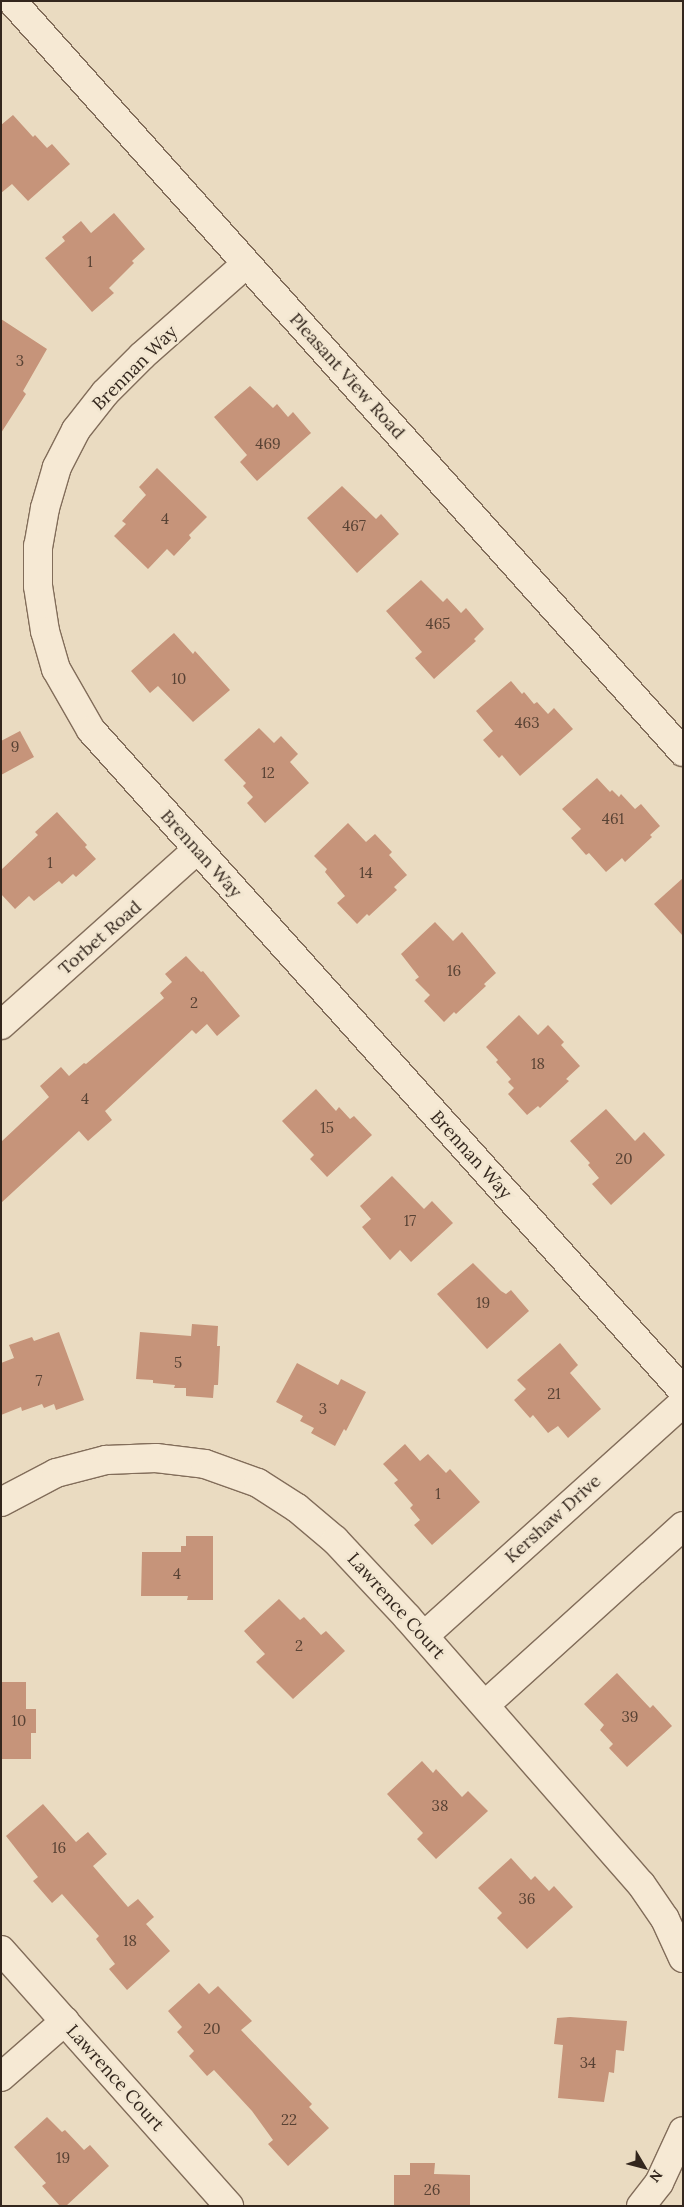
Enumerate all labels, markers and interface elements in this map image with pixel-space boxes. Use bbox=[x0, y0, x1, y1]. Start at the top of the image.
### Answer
house number: 1 bbox=[87, 253, 93, 271]
street label: Pleasant View Road bbox=[285, 309, 409, 443]
street label: Brennan Way bbox=[88, 321, 182, 415]
house number: 3 bbox=[16, 352, 24, 370]
house number: 469 bbox=[255, 435, 281, 453]
house number: 4 bbox=[161, 510, 169, 528]
house number: 467 bbox=[342, 517, 366, 535]
house number: 465 bbox=[426, 615, 450, 633]
house number: 10 bbox=[172, 670, 186, 688]
house number: 463 bbox=[514, 714, 540, 732]
house number: 9 bbox=[11, 738, 19, 756]
house number: 12 bbox=[261, 764, 275, 782]
street label: Brennan Way bbox=[156, 805, 246, 903]
house number: 461 bbox=[602, 810, 624, 828]
house number: 1 bbox=[47, 854, 53, 872]
house number: 14 bbox=[359, 864, 373, 882]
street label: Torbet Road bbox=[54, 896, 146, 980]
house number: 16 bbox=[447, 962, 461, 980]
house number: 2 bbox=[190, 994, 198, 1012]
house number: 18 bbox=[531, 1055, 545, 1073]
house number: 4 bbox=[81, 1090, 89, 1108]
street label: Brennan Way bbox=[426, 1106, 516, 1204]
house number: 15 bbox=[320, 1119, 334, 1137]
house number: 20 bbox=[615, 1150, 633, 1168]
house number: 17 bbox=[404, 1212, 416, 1230]
house number: 19 bbox=[476, 1294, 490, 1312]
house number: 5 bbox=[174, 1354, 182, 1372]
house number: 7 bbox=[36, 1372, 42, 1390]
house number: 21 bbox=[547, 1385, 561, 1403]
house number: 3 bbox=[319, 1400, 327, 1418]
street label: Kershaw Drive bbox=[500, 1470, 606, 1568]
house number: 1 bbox=[435, 1485, 441, 1503]
street label: Lawrence Court bbox=[343, 1548, 449, 1664]
house number: 4 bbox=[173, 1565, 181, 1583]
house number: 2 bbox=[295, 1637, 303, 1655]
house number: 39 bbox=[621, 1708, 639, 1726]
house number: 10 bbox=[12, 1712, 26, 1730]
house number: 38 bbox=[432, 1797, 448, 1815]
house number: 16 bbox=[52, 1839, 66, 1857]
house number: 36 bbox=[518, 1890, 536, 1908]
house number: 18 bbox=[123, 1932, 137, 1950]
street label: Lawrence Court bbox=[62, 2020, 168, 2136]
house number: 20 bbox=[203, 2020, 221, 2038]
house number: 34 bbox=[580, 2054, 596, 2072]
house number: 22 bbox=[281, 2111, 297, 2129]
north arrow bbox=[619, 2142, 669, 2192]
house number: 19 bbox=[56, 2149, 70, 2167]
text: N bbox=[646, 2166, 666, 2186]
house number: 26 bbox=[424, 2181, 440, 2199]

